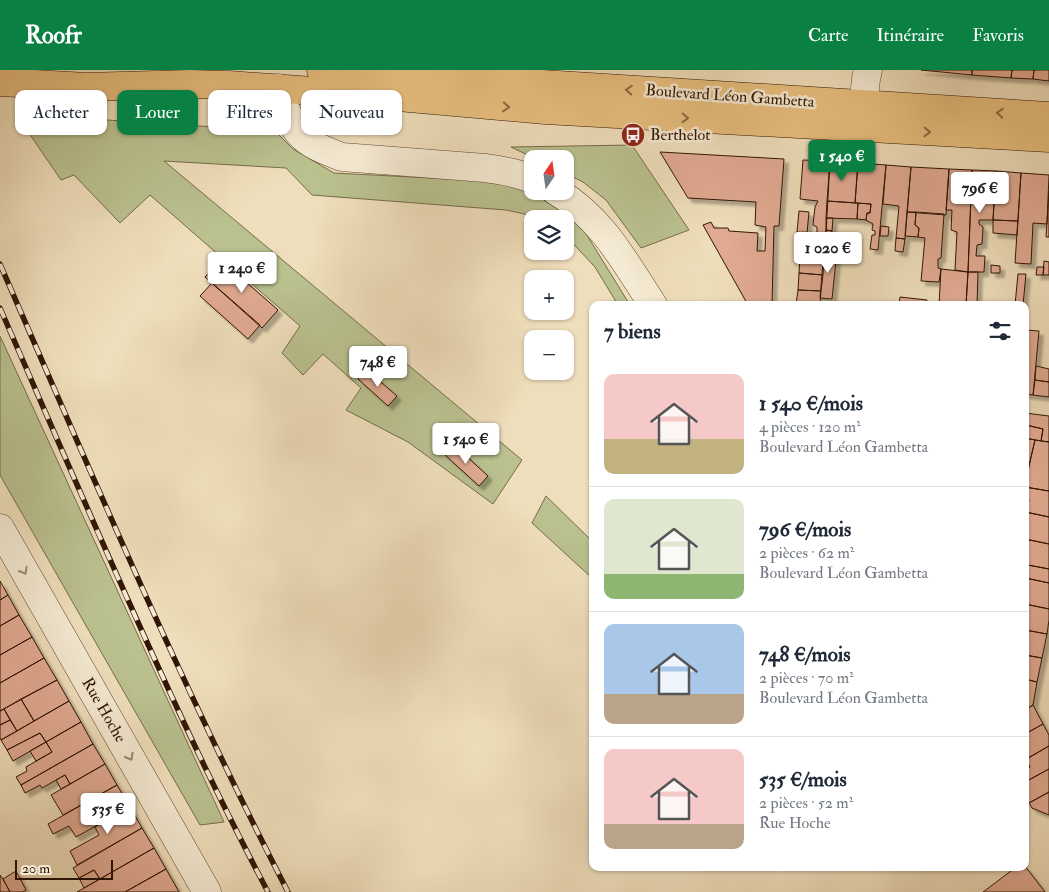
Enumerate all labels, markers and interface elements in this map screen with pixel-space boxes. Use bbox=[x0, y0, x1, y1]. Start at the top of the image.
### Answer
text: Roofr bbox=[25, 20, 82, 51]
text: Carte bbox=[808, 24, 849, 47]
text: Itinéraire bbox=[877, 24, 944, 47]
text: Favoris bbox=[972, 24, 1024, 47]
street label: Boulevard Léon Gambetta bbox=[645, 80, 815, 112]
one-way arrow bbox=[624, 84, 632, 95]
chip: Acheter bbox=[15, 90, 107, 135]
chip: Louer bbox=[117, 90, 198, 135]
chip: Filtres bbox=[208, 90, 291, 135]
chip: Nouveau bbox=[301, 90, 402, 135]
one-way arrow bbox=[502, 101, 510, 112]
one-way arrow bbox=[996, 108, 1004, 119]
one-way arrow bbox=[682, 112, 690, 123]
bus stop icon: Berthelot bbox=[620, 122, 646, 148]
place label: Berthelot bbox=[650, 125, 710, 145]
one-way arrow bbox=[923, 126, 931, 137]
pin: 1 540 € bbox=[796, 140, 888, 182]
text: 1 540 € bbox=[819, 146, 865, 166]
north arrow bbox=[524, 150, 574, 200]
map controls bbox=[524, 150, 574, 380]
pin: 796 € bbox=[945, 172, 1015, 214]
text: 796 € bbox=[962, 178, 998, 198]
button: layers bbox=[524, 210, 574, 260]
pin: 1 020 € bbox=[782, 232, 874, 274]
text: 1 020 € bbox=[805, 238, 851, 258]
pin: 1 240 € bbox=[196, 252, 288, 294]
text: 1 240 € bbox=[219, 258, 265, 278]
button: + bbox=[524, 270, 574, 320]
icon: filters bbox=[986, 317, 1014, 345]
text: 7 biens bbox=[604, 318, 661, 345]
button: − bbox=[524, 330, 574, 380]
pin: 748 € bbox=[343, 346, 413, 388]
text: 748 € bbox=[360, 352, 396, 372]
text: 1 540 €/mois bbox=[759, 390, 863, 417]
icon: home bbox=[644, 394, 704, 454]
text: 4 pièces · 120 m² bbox=[759, 417, 861, 437]
pin: 1 540 € bbox=[420, 422, 512, 465]
text: 1 540 € bbox=[443, 429, 489, 449]
text: Boulevard Léon Gambetta bbox=[759, 437, 928, 457]
text: 796 €/mois bbox=[759, 516, 851, 543]
icon: home bbox=[644, 519, 704, 579]
text: 2 pièces · 62 m² bbox=[759, 543, 854, 563]
text: Boulevard Léon Gambetta bbox=[759, 563, 928, 583]
one-way arrow bbox=[18, 565, 28, 574]
text: 748 €/mois bbox=[759, 641, 850, 668]
icon: home bbox=[644, 644, 704, 704]
text: 2 pièces · 70 m² bbox=[759, 668, 854, 688]
street label: Rue Hoche bbox=[77, 674, 131, 746]
text: Boulevard Léon Gambetta bbox=[759, 688, 928, 708]
one-way arrow bbox=[124, 752, 134, 761]
text: 535 €/mois bbox=[759, 766, 847, 793]
icon: home bbox=[644, 769, 704, 829]
pin: 535 € bbox=[73, 792, 143, 835]
text: 2 pièces · 52 m² bbox=[759, 793, 853, 813]
text: 535 € bbox=[92, 799, 124, 819]
text: Rue Hoche bbox=[759, 813, 831, 833]
scale bar bbox=[15, 857, 112, 880]
text: 20 m bbox=[22, 860, 50, 877]

